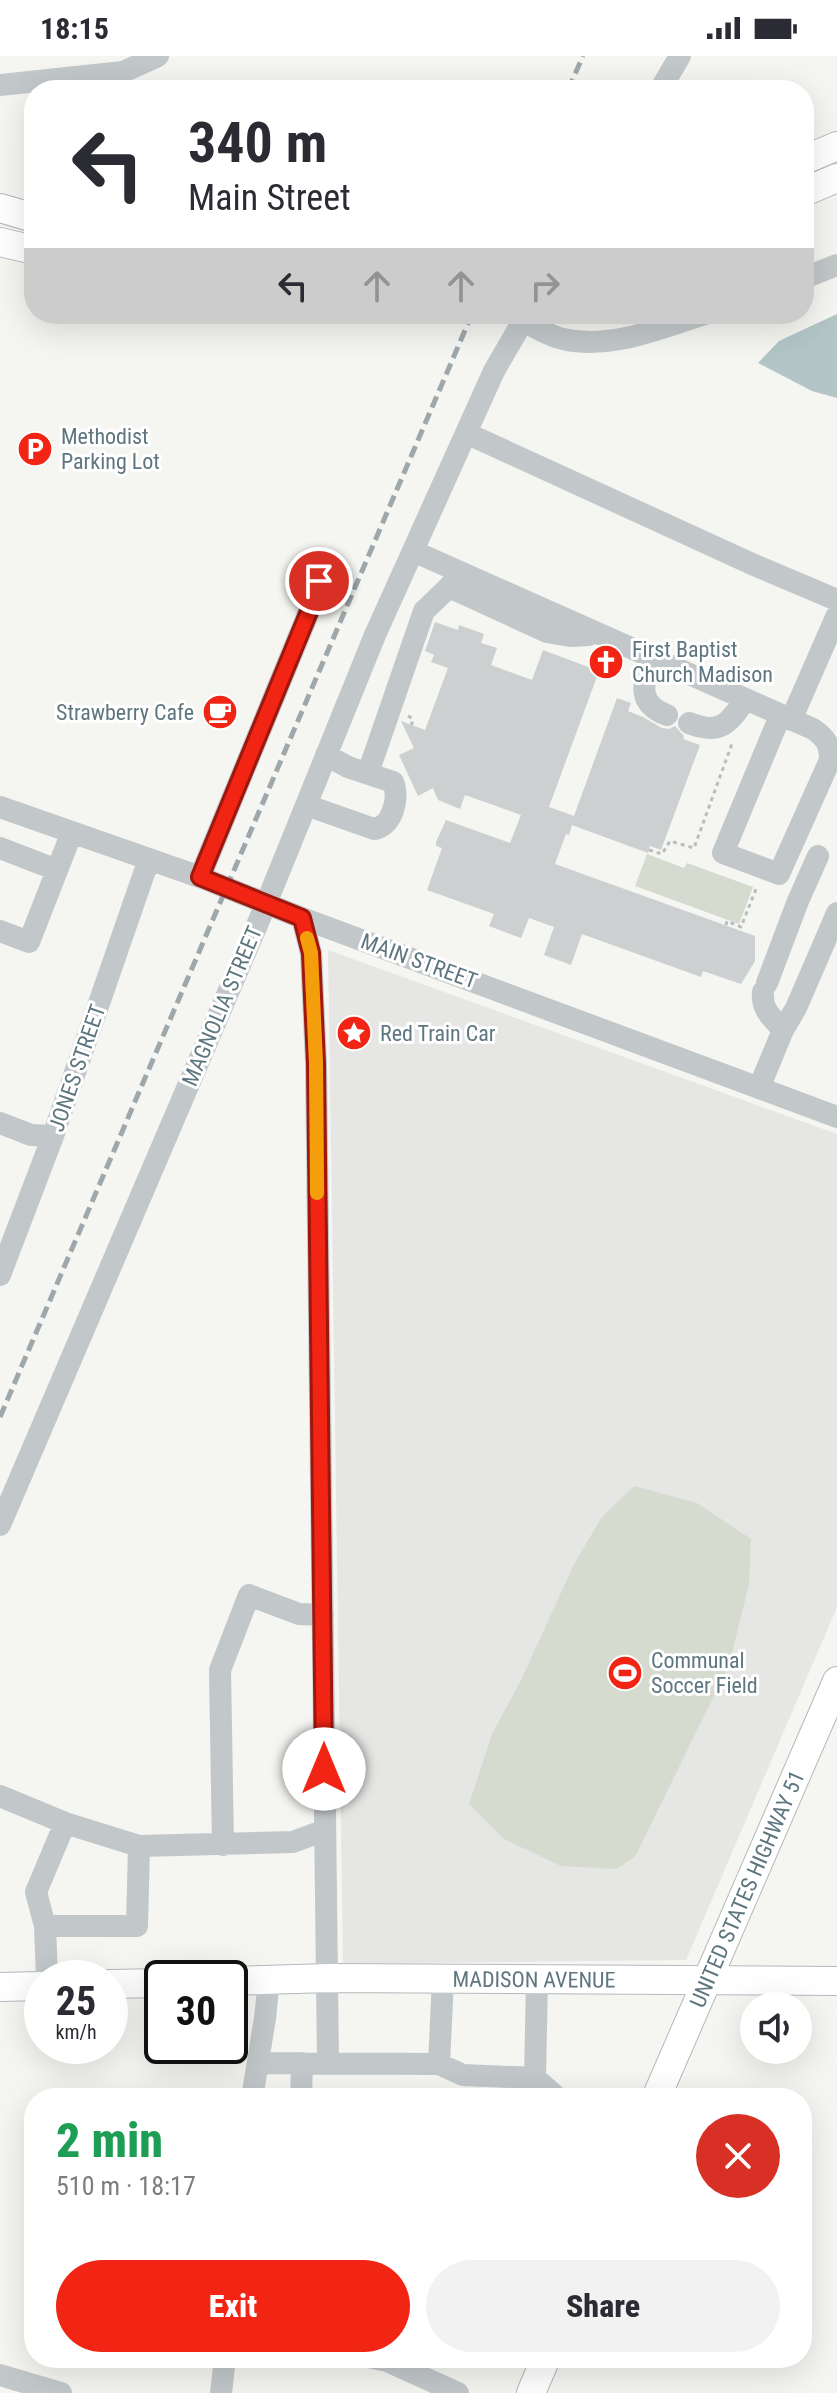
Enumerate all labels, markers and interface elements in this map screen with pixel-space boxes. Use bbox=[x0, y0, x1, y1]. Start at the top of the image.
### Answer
text: 18:15 bbox=[40, 11, 109, 46]
text: 340 m bbox=[188, 110, 327, 176]
icon: left bbox=[56, 112, 160, 216]
text: Main Street bbox=[188, 177, 351, 219]
icon: left bbox=[271, 264, 315, 308]
icon: ahead bbox=[355, 264, 399, 308]
icon: ahead bbox=[439, 264, 483, 308]
icon: right bbox=[523, 264, 567, 308]
place label: Methodist Parking Lot bbox=[61, 424, 160, 474]
parking icon: Methodist Parking Lot bbox=[16, 430, 54, 468]
pin bbox=[285, 547, 353, 615]
icon: arrive bbox=[297, 559, 341, 603]
place label: First Baptist Church Madison bbox=[632, 637, 773, 687]
church icon: First Baptist Church Madison bbox=[587, 643, 625, 681]
cafe icon: Strawberry Cafe bbox=[201, 693, 239, 731]
place label: Strawberry Cafe bbox=[56, 700, 194, 725]
street label: MAGNOLIA STREET bbox=[177, 922, 267, 1090]
street label: MAIN STREET bbox=[358, 928, 480, 994]
street label: JONES STREET bbox=[44, 1001, 110, 1135]
place icon: Red Train Car bbox=[335, 1014, 373, 1052]
place label: Red Train Car bbox=[380, 1021, 496, 1046]
place label: Communal Soccer Field bbox=[651, 1648, 758, 1698]
sports icon: Communal Soccer Field bbox=[606, 1654, 644, 1692]
position arrow bbox=[282, 1727, 366, 1811]
street label: UNITED STATES HIGHWAY 51 bbox=[684, 1767, 809, 2011]
speed limit sign: 30 bbox=[144, 1960, 248, 2064]
street label: MADISON AVENUE bbox=[452, 1966, 616, 1992]
text: 25 bbox=[56, 1978, 96, 2025]
map controls bbox=[740, 1992, 812, 2064]
button: sound bbox=[740, 1992, 812, 2064]
text: km/h bbox=[55, 2020, 97, 2044]
text: 2 min bbox=[56, 2112, 163, 2169]
button: close bbox=[696, 2114, 780, 2198]
text: 510 m · 18:17 bbox=[56, 2171, 196, 2201]
button: Exit bbox=[56, 2260, 410, 2352]
button: Share bbox=[426, 2260, 780, 2352]

